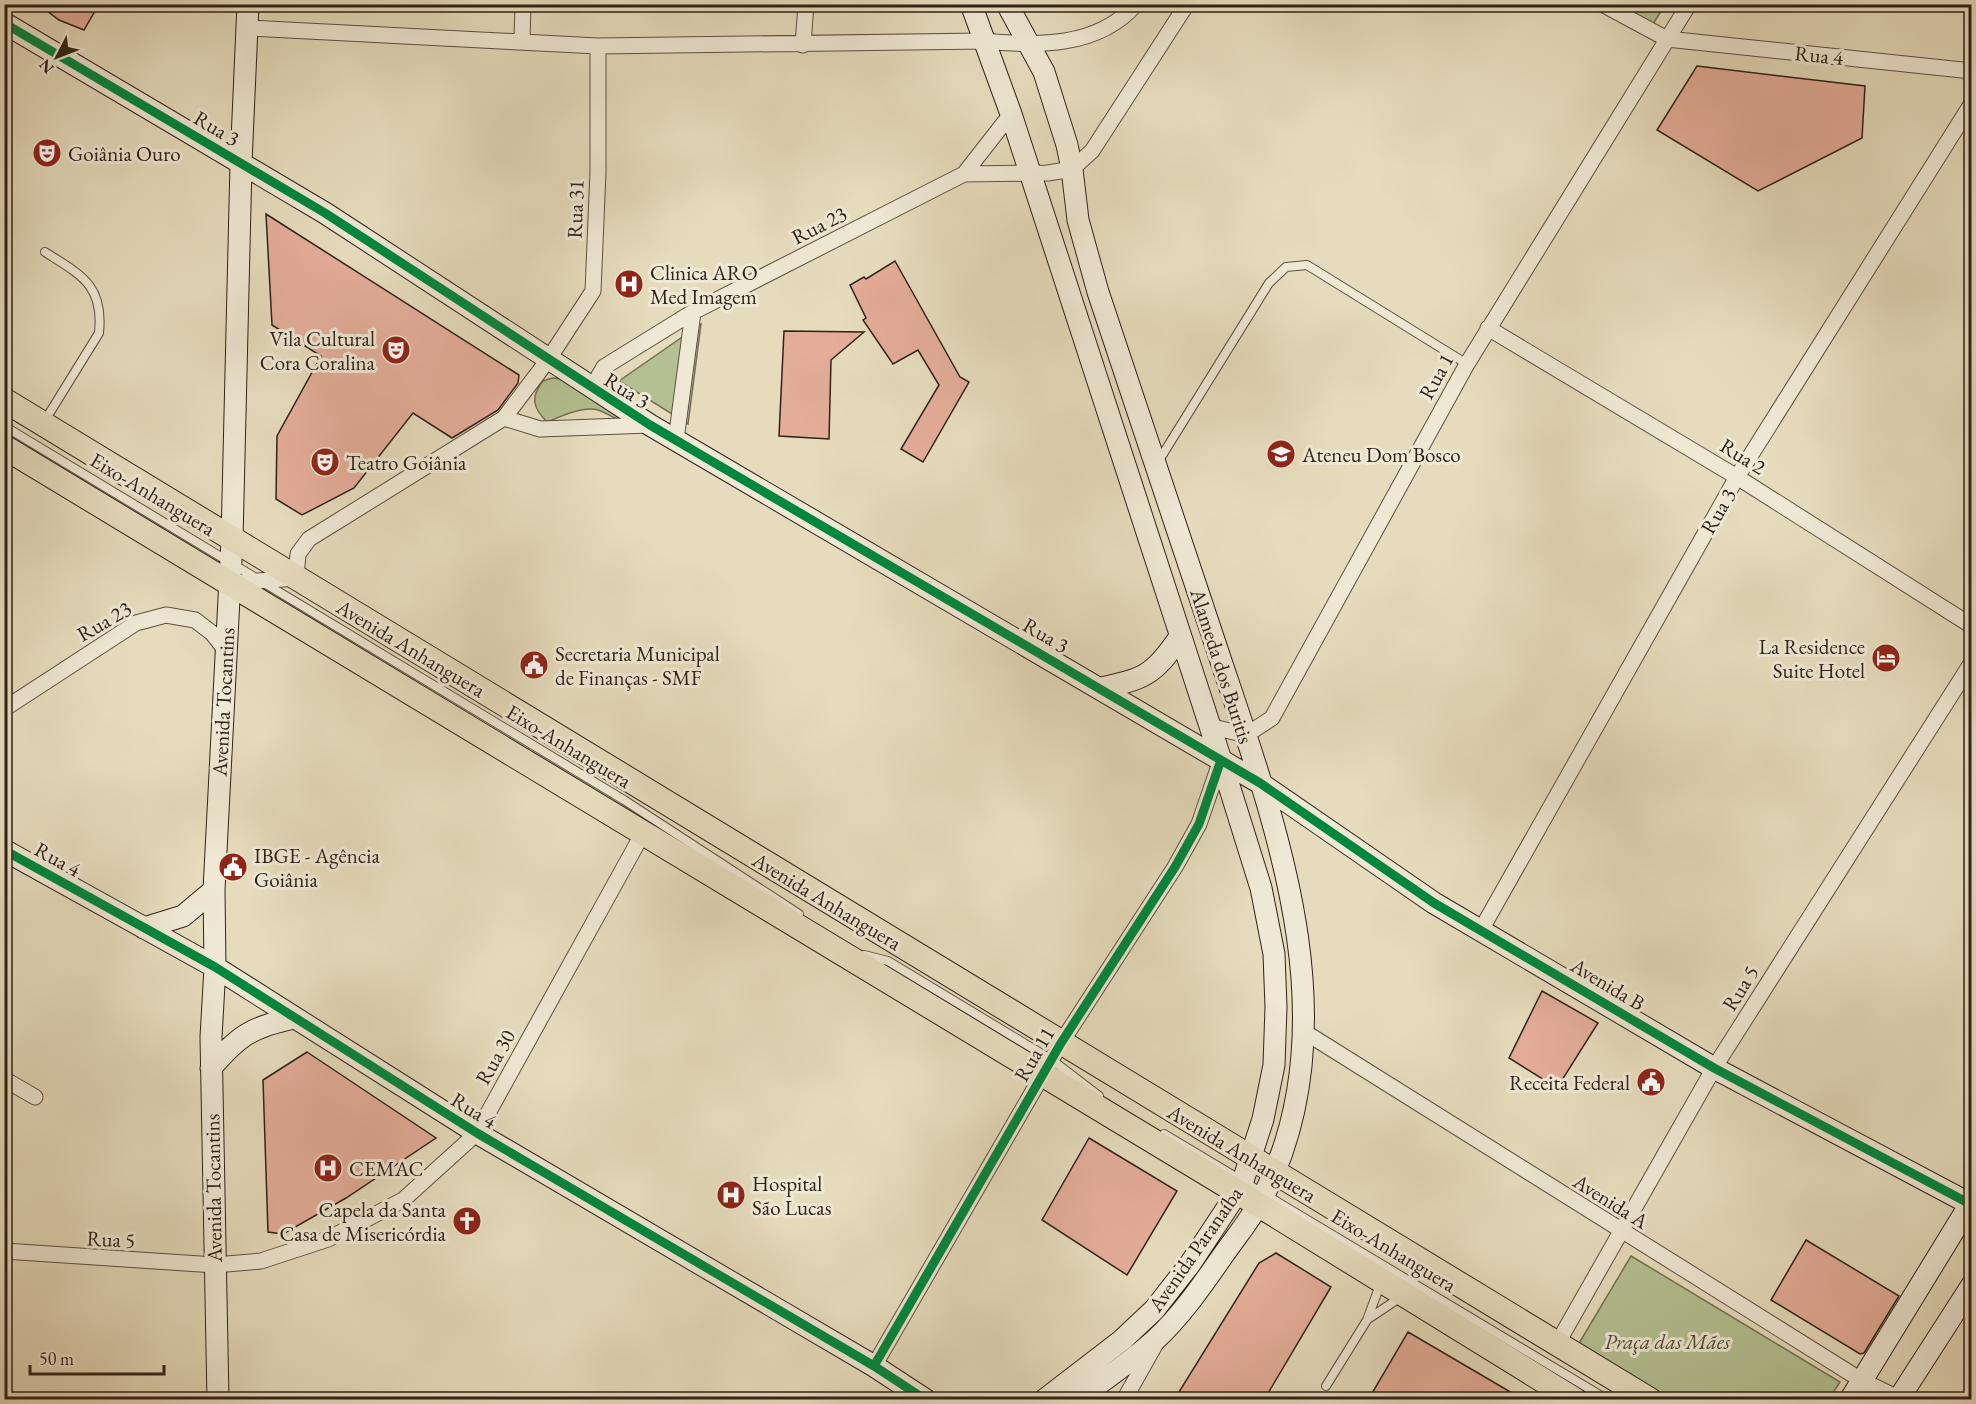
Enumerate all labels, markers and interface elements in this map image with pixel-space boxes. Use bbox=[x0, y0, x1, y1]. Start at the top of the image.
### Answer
north arrow bbox=[27, 27, 87, 87]
street label: Rua 4 bbox=[1793, 39, 1846, 71]
text: N bbox=[34, 55, 58, 79]
street label: Rua 3 bbox=[189, 104, 245, 152]
theatre icon: Goiânia Ouro bbox=[31, 137, 63, 169]
place label: Goiânia Ouro bbox=[68, 140, 181, 167]
street label: Rua 31 bbox=[560, 179, 590, 239]
street label: Rua 23 bbox=[787, 200, 851, 250]
place label: Clinica ARO Med Imagem bbox=[650, 259, 758, 310]
hospital icon: Clinica ARO Med Imagem bbox=[613, 268, 645, 300]
place label: Vila Cultural Cora Coralina bbox=[260, 325, 376, 376]
theatre icon: Vila Cultural Cora Coralina bbox=[380, 334, 412, 366]
street label: Rua 1 bbox=[1412, 348, 1460, 404]
street label: Rua 3 bbox=[599, 366, 655, 414]
street label: Rua 2 bbox=[1715, 432, 1771, 480]
school or university icon: Ateneu Dom Bosco bbox=[1265, 438, 1297, 470]
place label: Ateneu Dom Bosco bbox=[1301, 441, 1461, 468]
street label: Eixo-Anhanguera bbox=[85, 446, 221, 542]
theatre icon: Teatro Goiânia bbox=[309, 446, 341, 478]
place label: Teatro Goiânia bbox=[346, 449, 467, 476]
street label: Rua 3 bbox=[1694, 483, 1742, 539]
street label: Alameda dos Buritis bbox=[1184, 584, 1260, 747]
street label: Avenida Anhanguera bbox=[331, 592, 491, 703]
street label: Rua 23 bbox=[72, 595, 136, 647]
street label: Rua 3 bbox=[1018, 611, 1074, 659]
street label: Avenida Tocantins bbox=[206, 627, 240, 778]
place label: La Residence Suite Hotel bbox=[1759, 633, 1865, 684]
place label: Secretaria Municipal de Finanças - SMF bbox=[555, 640, 720, 691]
hotel icon: La Residence Suite Hotel bbox=[1870, 642, 1902, 674]
public building icon: Secretaria Municipal de Finanças - SMF bbox=[518, 649, 550, 681]
street label: Eixo-Anhanguera bbox=[501, 698, 637, 794]
street label: Rua 4 bbox=[30, 835, 87, 883]
place label: IBGE - Agência Goiânia bbox=[254, 842, 380, 893]
street label: Avenida Anhanguera bbox=[747, 845, 907, 956]
public building icon: IBGE - Agência Goiânia bbox=[217, 851, 249, 883]
street label: Avenida B bbox=[1565, 951, 1650, 1017]
street label: Rua 5 bbox=[1716, 960, 1764, 1016]
street label: Rua 11 bbox=[1008, 1022, 1060, 1086]
street label: Rua 30 bbox=[469, 1025, 521, 1089]
public building icon: Receita Federal bbox=[1635, 1066, 1667, 1098]
place label: Receita Federal bbox=[1509, 1069, 1630, 1096]
street label: Rua 4 bbox=[446, 1086, 503, 1135]
street label: Avenida Anhanguera bbox=[1162, 1097, 1322, 1208]
street label: Avenida Tocantins bbox=[198, 1113, 228, 1264]
hospital icon: CEMAC bbox=[312, 1152, 344, 1184]
place label: CEMAC bbox=[349, 1155, 424, 1182]
street label: Avenida A bbox=[1567, 1167, 1654, 1235]
place label: Hospital São Lucas bbox=[752, 1170, 832, 1221]
hospital icon: Hospital São Lucas bbox=[715, 1179, 747, 1211]
street label: Avenida Paranaíba bbox=[1141, 1181, 1249, 1318]
place label: Capela da Santa Casa de Misericórdia bbox=[279, 1196, 447, 1247]
street label: Eixo-Anhanguera bbox=[1326, 1202, 1462, 1298]
church icon: Capela da Santa Casa de Misericórdia bbox=[451, 1205, 483, 1237]
street label: Rua 5 bbox=[86, 1224, 136, 1254]
park label: Praça das Mães bbox=[1604, 1328, 1730, 1355]
scale bar bbox=[30, 1338, 164, 1376]
text: 50 m bbox=[39, 1347, 74, 1370]

